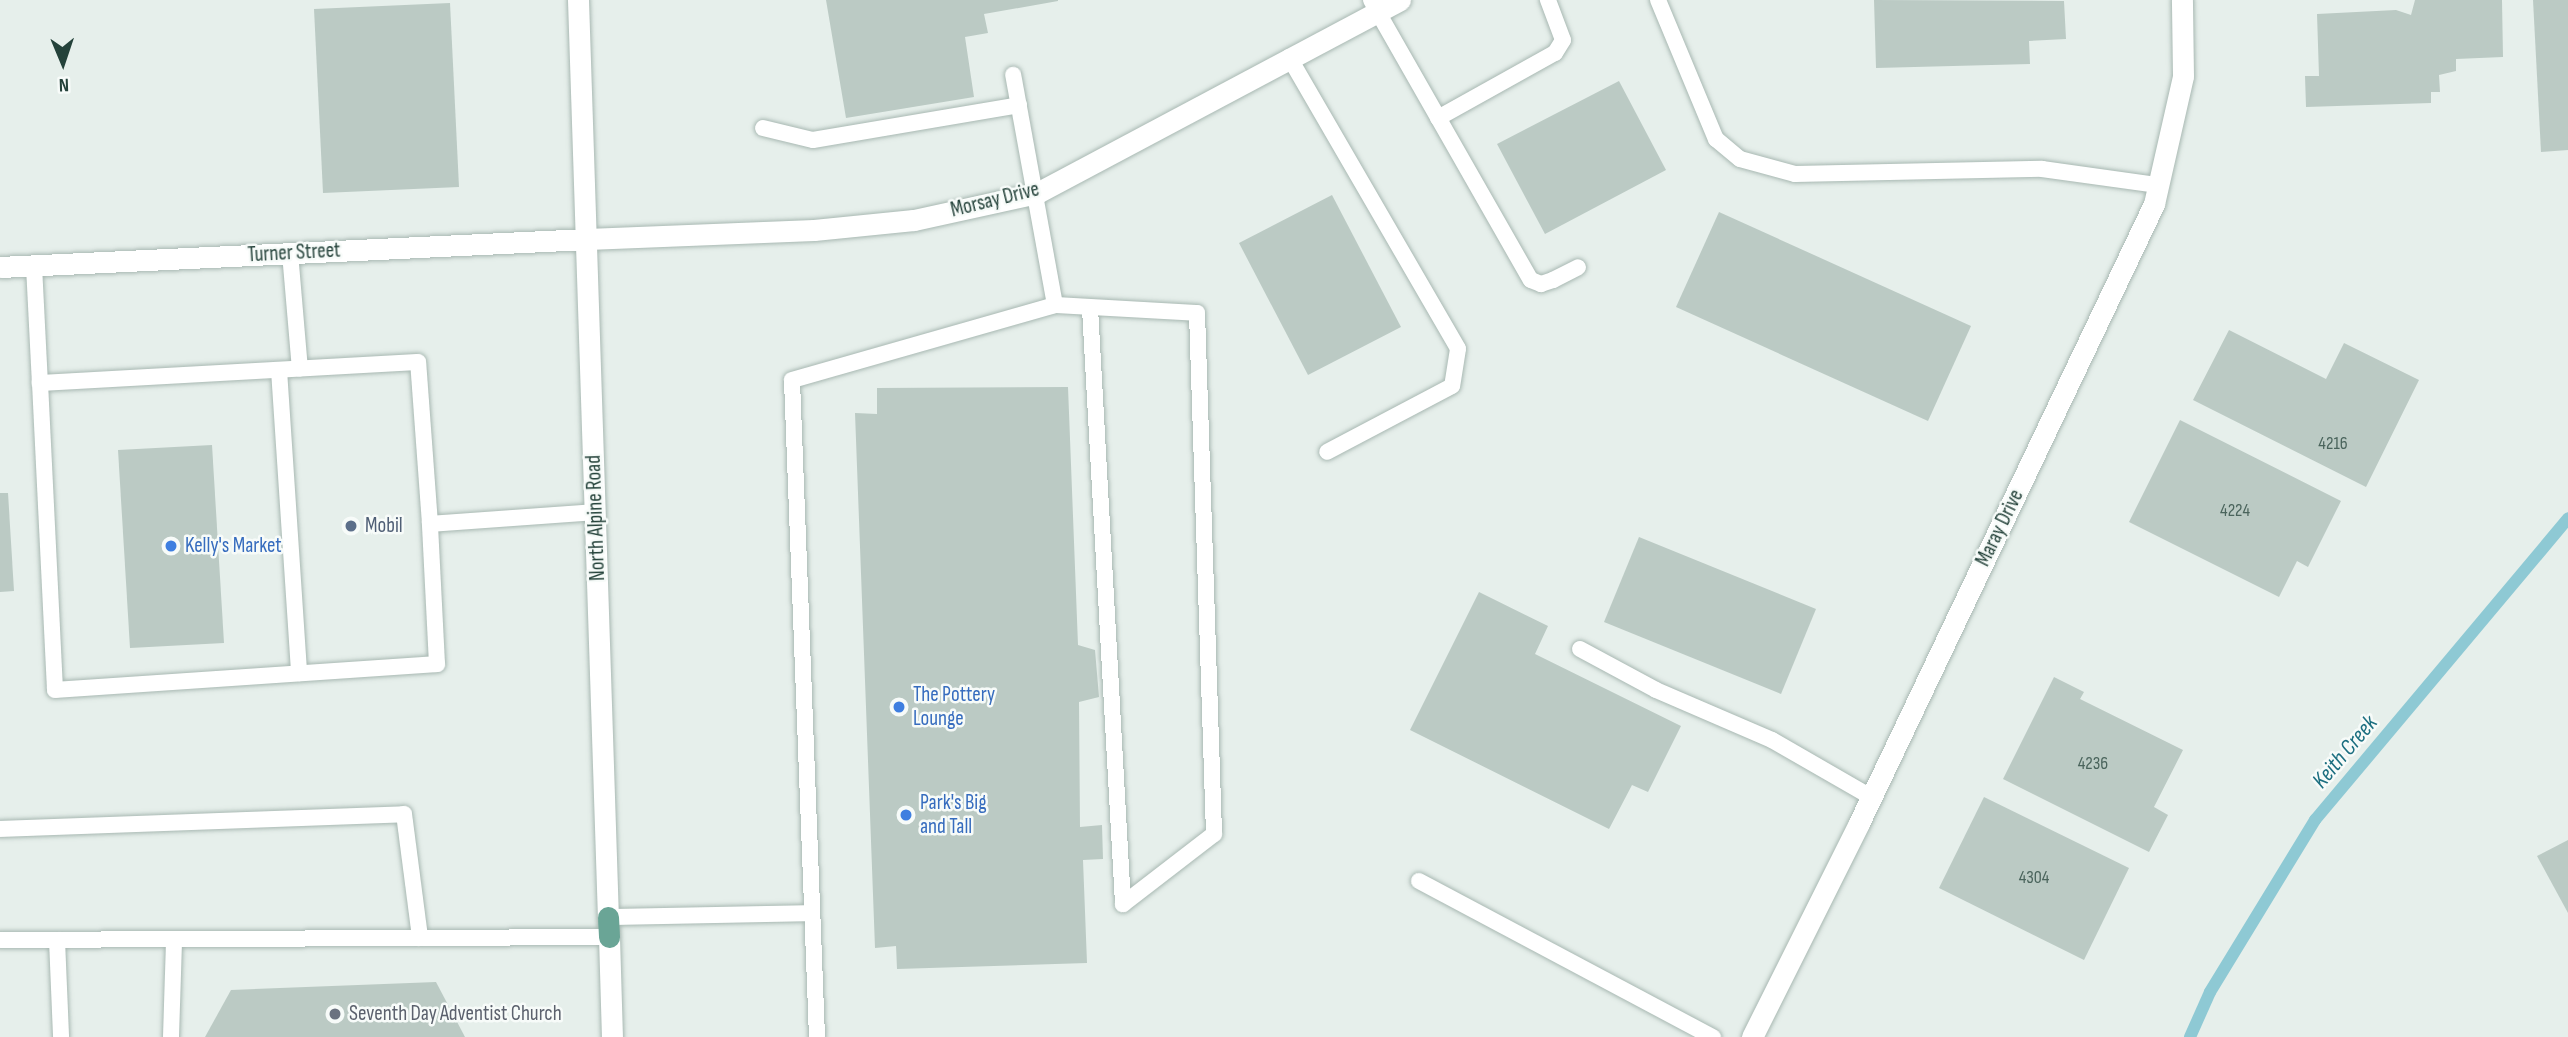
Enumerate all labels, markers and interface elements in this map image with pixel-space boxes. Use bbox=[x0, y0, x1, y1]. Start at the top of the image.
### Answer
north arrow bbox=[28, 28, 98, 98]
text: N bbox=[58, 73, 69, 96]
street label: Morsay Drive bbox=[948, 177, 1042, 223]
street label: Turner Street bbox=[247, 238, 341, 268]
house number: 4216 bbox=[2318, 433, 2348, 455]
street label: North Alpine Road bbox=[581, 455, 611, 581]
street label: Maray Drive bbox=[1971, 485, 2029, 571]
house number: 4224 bbox=[2220, 500, 2250, 522]
place label: Mobil bbox=[365, 513, 403, 539]
marker: Mobil bbox=[343, 518, 359, 534]
place label: Kelly's Market bbox=[185, 533, 282, 559]
marker: Kelly's Market bbox=[163, 538, 179, 554]
place label: The Pottery Lounge bbox=[913, 682, 995, 732]
marker: The Pottery Lounge bbox=[891, 699, 907, 715]
water label: Keith Creek bbox=[2307, 710, 2383, 794]
house number: 4236 bbox=[2078, 753, 2108, 775]
place label: Park's Big and Tall bbox=[920, 790, 987, 840]
marker: Park's Big and Tall bbox=[898, 807, 914, 823]
house number: 4304 bbox=[2019, 867, 2049, 889]
place label: Seventh Day Adventist Church bbox=[349, 1001, 562, 1027]
marker: Seventh Day Adventist Church bbox=[327, 1006, 343, 1022]

